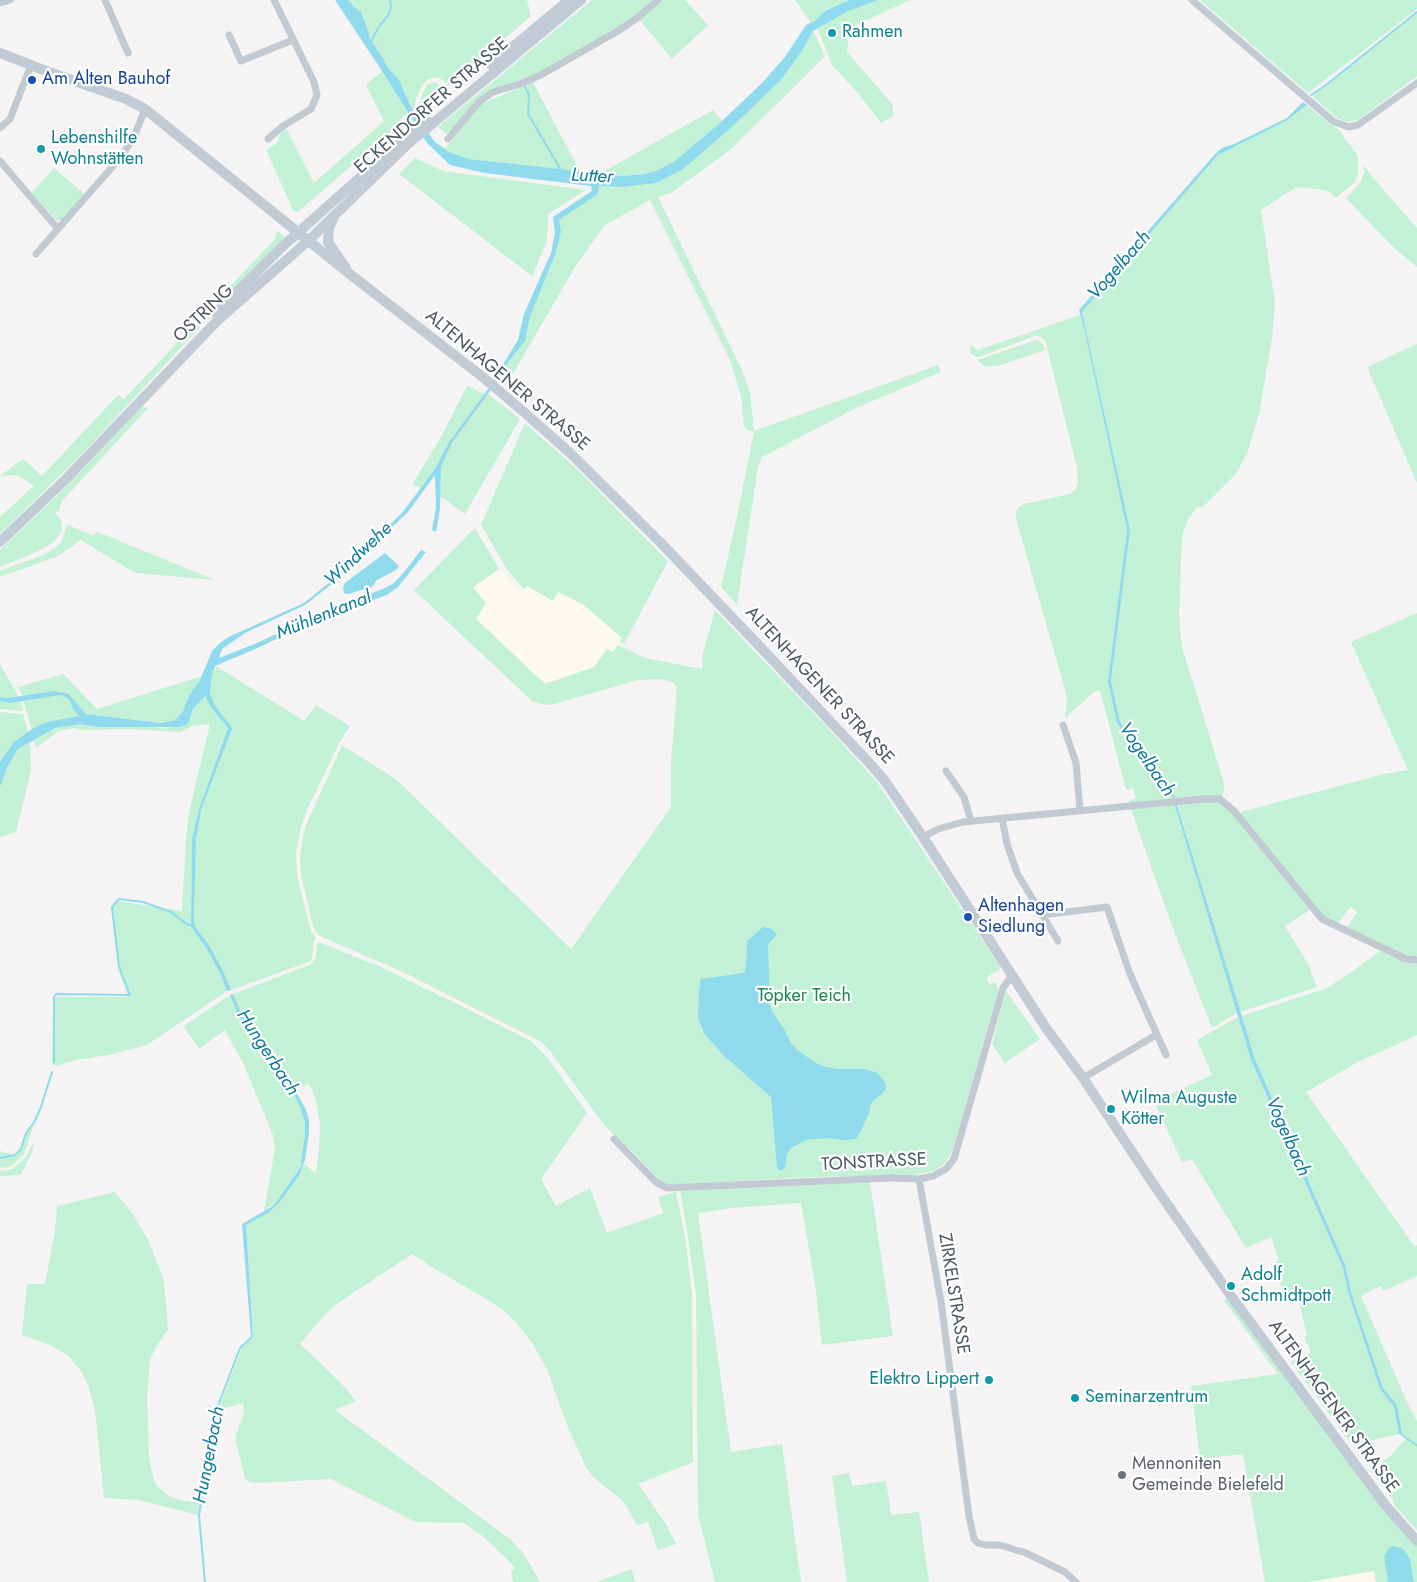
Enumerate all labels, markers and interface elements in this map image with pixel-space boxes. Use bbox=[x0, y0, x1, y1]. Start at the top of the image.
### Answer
place label: Rahmen bbox=[842, 22, 903, 44]
marker: Rahmen bbox=[826, 27, 838, 39]
street label: ECKENDORFER STRASSE bbox=[351, 33, 513, 179]
place label: Am Alten Bauhof bbox=[42, 69, 170, 91]
marker: Am Alten Bauhof bbox=[26, 74, 38, 86]
place label: Lebenshilfe Wohnstätten bbox=[51, 128, 144, 170]
marker: Lebenshilfe Wohnstätten bbox=[35, 143, 47, 155]
water label: Lutter bbox=[570, 165, 614, 189]
water label: Vogelbach bbox=[1084, 227, 1156, 305]
street label: OSTRING bbox=[170, 280, 238, 348]
street label: ALTENHAGENER STRASSE bbox=[420, 306, 594, 456]
water label: Windwehe bbox=[320, 518, 398, 592]
water label: Mühlenkanal bbox=[273, 587, 375, 645]
street label: ALTENHAGENER STRASSE bbox=[740, 603, 898, 769]
water label: Vogelbach bbox=[1113, 719, 1179, 801]
place label: Altenhagen Siedlung bbox=[978, 896, 1064, 939]
marker: Altenhagen Siedlung bbox=[962, 911, 974, 923]
park label: Töpker Teich bbox=[757, 986, 851, 1008]
water label: Hungerbach bbox=[231, 1006, 303, 1100]
place label: Wilma Auguste Kötter bbox=[1121, 1088, 1237, 1130]
water label: Vogelbach bbox=[1259, 1094, 1315, 1180]
marker: Wilma Auguste Kötter bbox=[1105, 1103, 1117, 1115]
street label: TONSTRASSE bbox=[821, 1149, 927, 1177]
street label: ZIRKELSTRASSE bbox=[933, 1232, 973, 1356]
place label: Adolf Schmidtpott bbox=[1241, 1265, 1331, 1308]
marker: Adolf Schmidtpott bbox=[1225, 1280, 1237, 1292]
street label: ALTENHAGENER STRASSE bbox=[1263, 1316, 1403, 1498]
place label: Elektro Lippert bbox=[869, 1369, 979, 1391]
marker: Elektro Lippert bbox=[983, 1374, 995, 1386]
place label: Seminarzentrum bbox=[1085, 1387, 1208, 1409]
marker: Seminarzentrum bbox=[1069, 1392, 1081, 1404]
water label: Hungerbach bbox=[189, 1405, 231, 1505]
place label: Mennoniten Gemeinde Bielefeld bbox=[1132, 1454, 1284, 1496]
marker: Mennoniten Gemeinde Bielefeld bbox=[1116, 1469, 1128, 1481]

